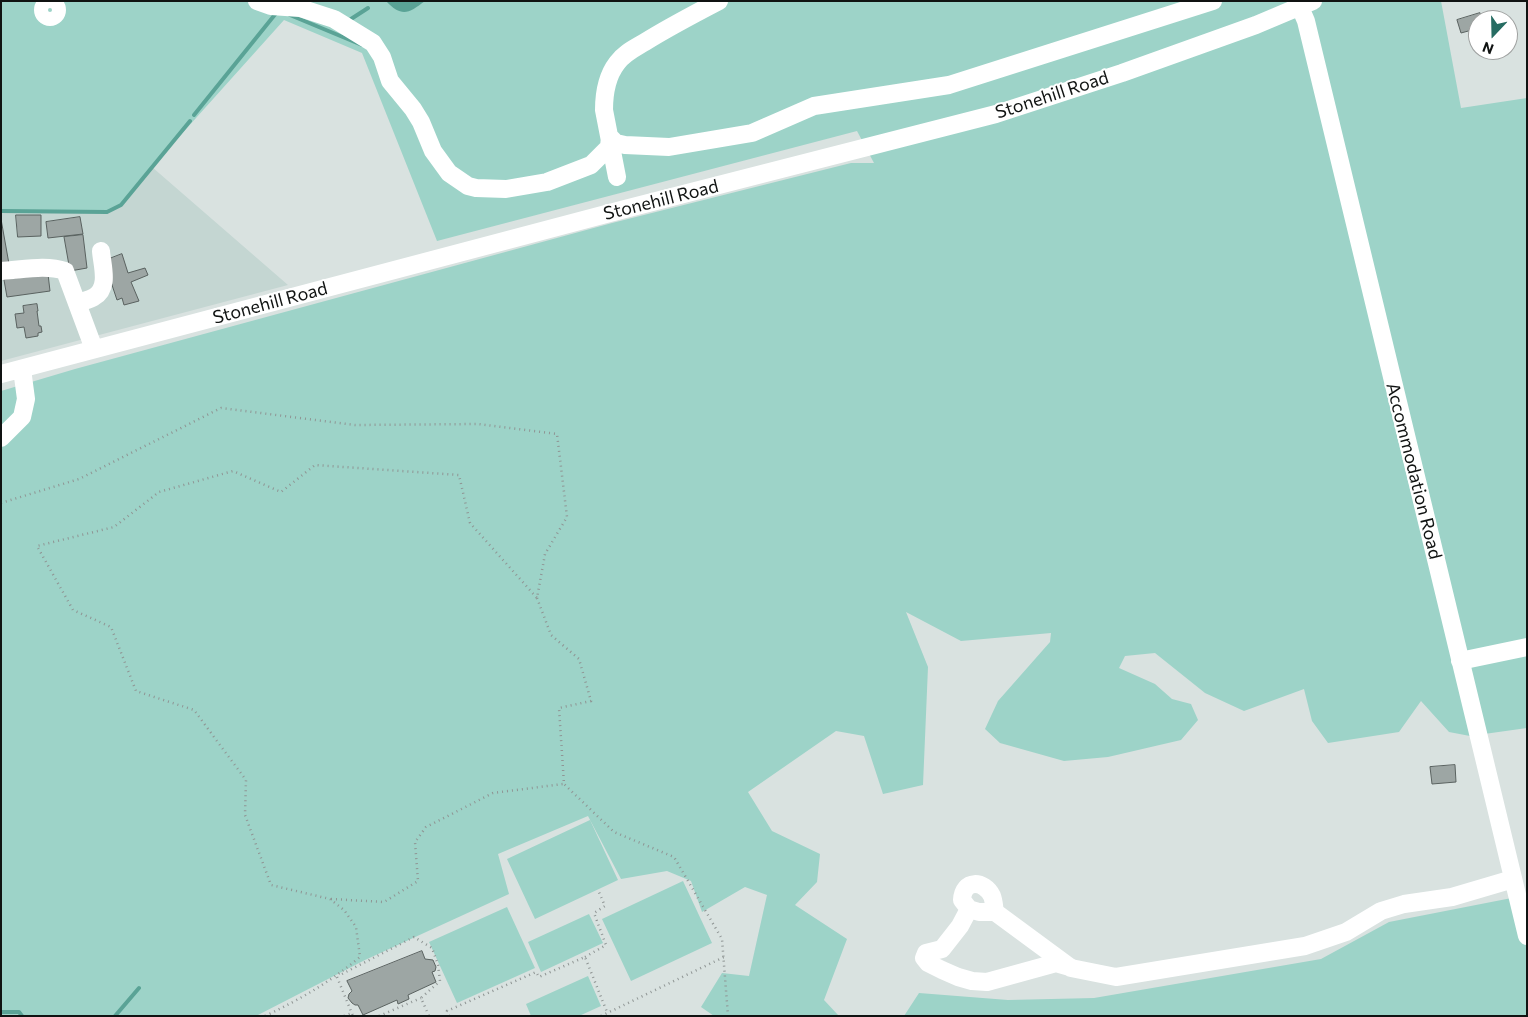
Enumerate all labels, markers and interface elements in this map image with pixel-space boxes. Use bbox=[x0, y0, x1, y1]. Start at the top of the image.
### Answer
north arrow bbox=[1468, 10, 1518, 60]
text: N bbox=[1480, 39, 1496, 58]
street label: Stonehill Road bbox=[993, 67, 1111, 123]
street label: Stonehill Road bbox=[601, 175, 721, 225]
street label: Stonehill Road bbox=[210, 277, 330, 329]
street label: Accommodation Road bbox=[1382, 381, 1446, 561]

